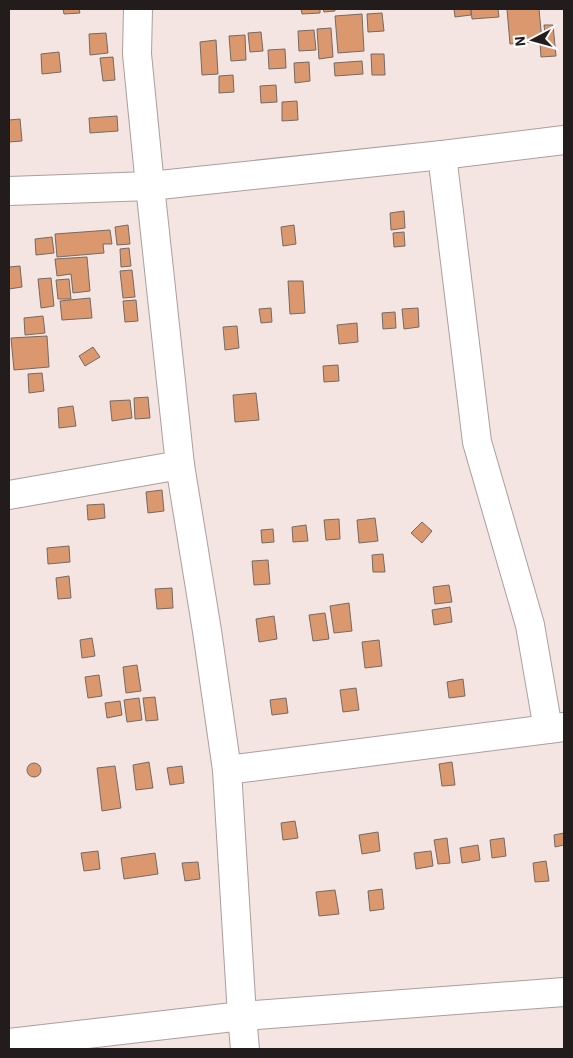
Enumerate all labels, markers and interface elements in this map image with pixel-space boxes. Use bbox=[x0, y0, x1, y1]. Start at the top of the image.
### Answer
north arrow bbox=[508, 15, 558, 65]
text: N bbox=[511, 35, 530, 47]

